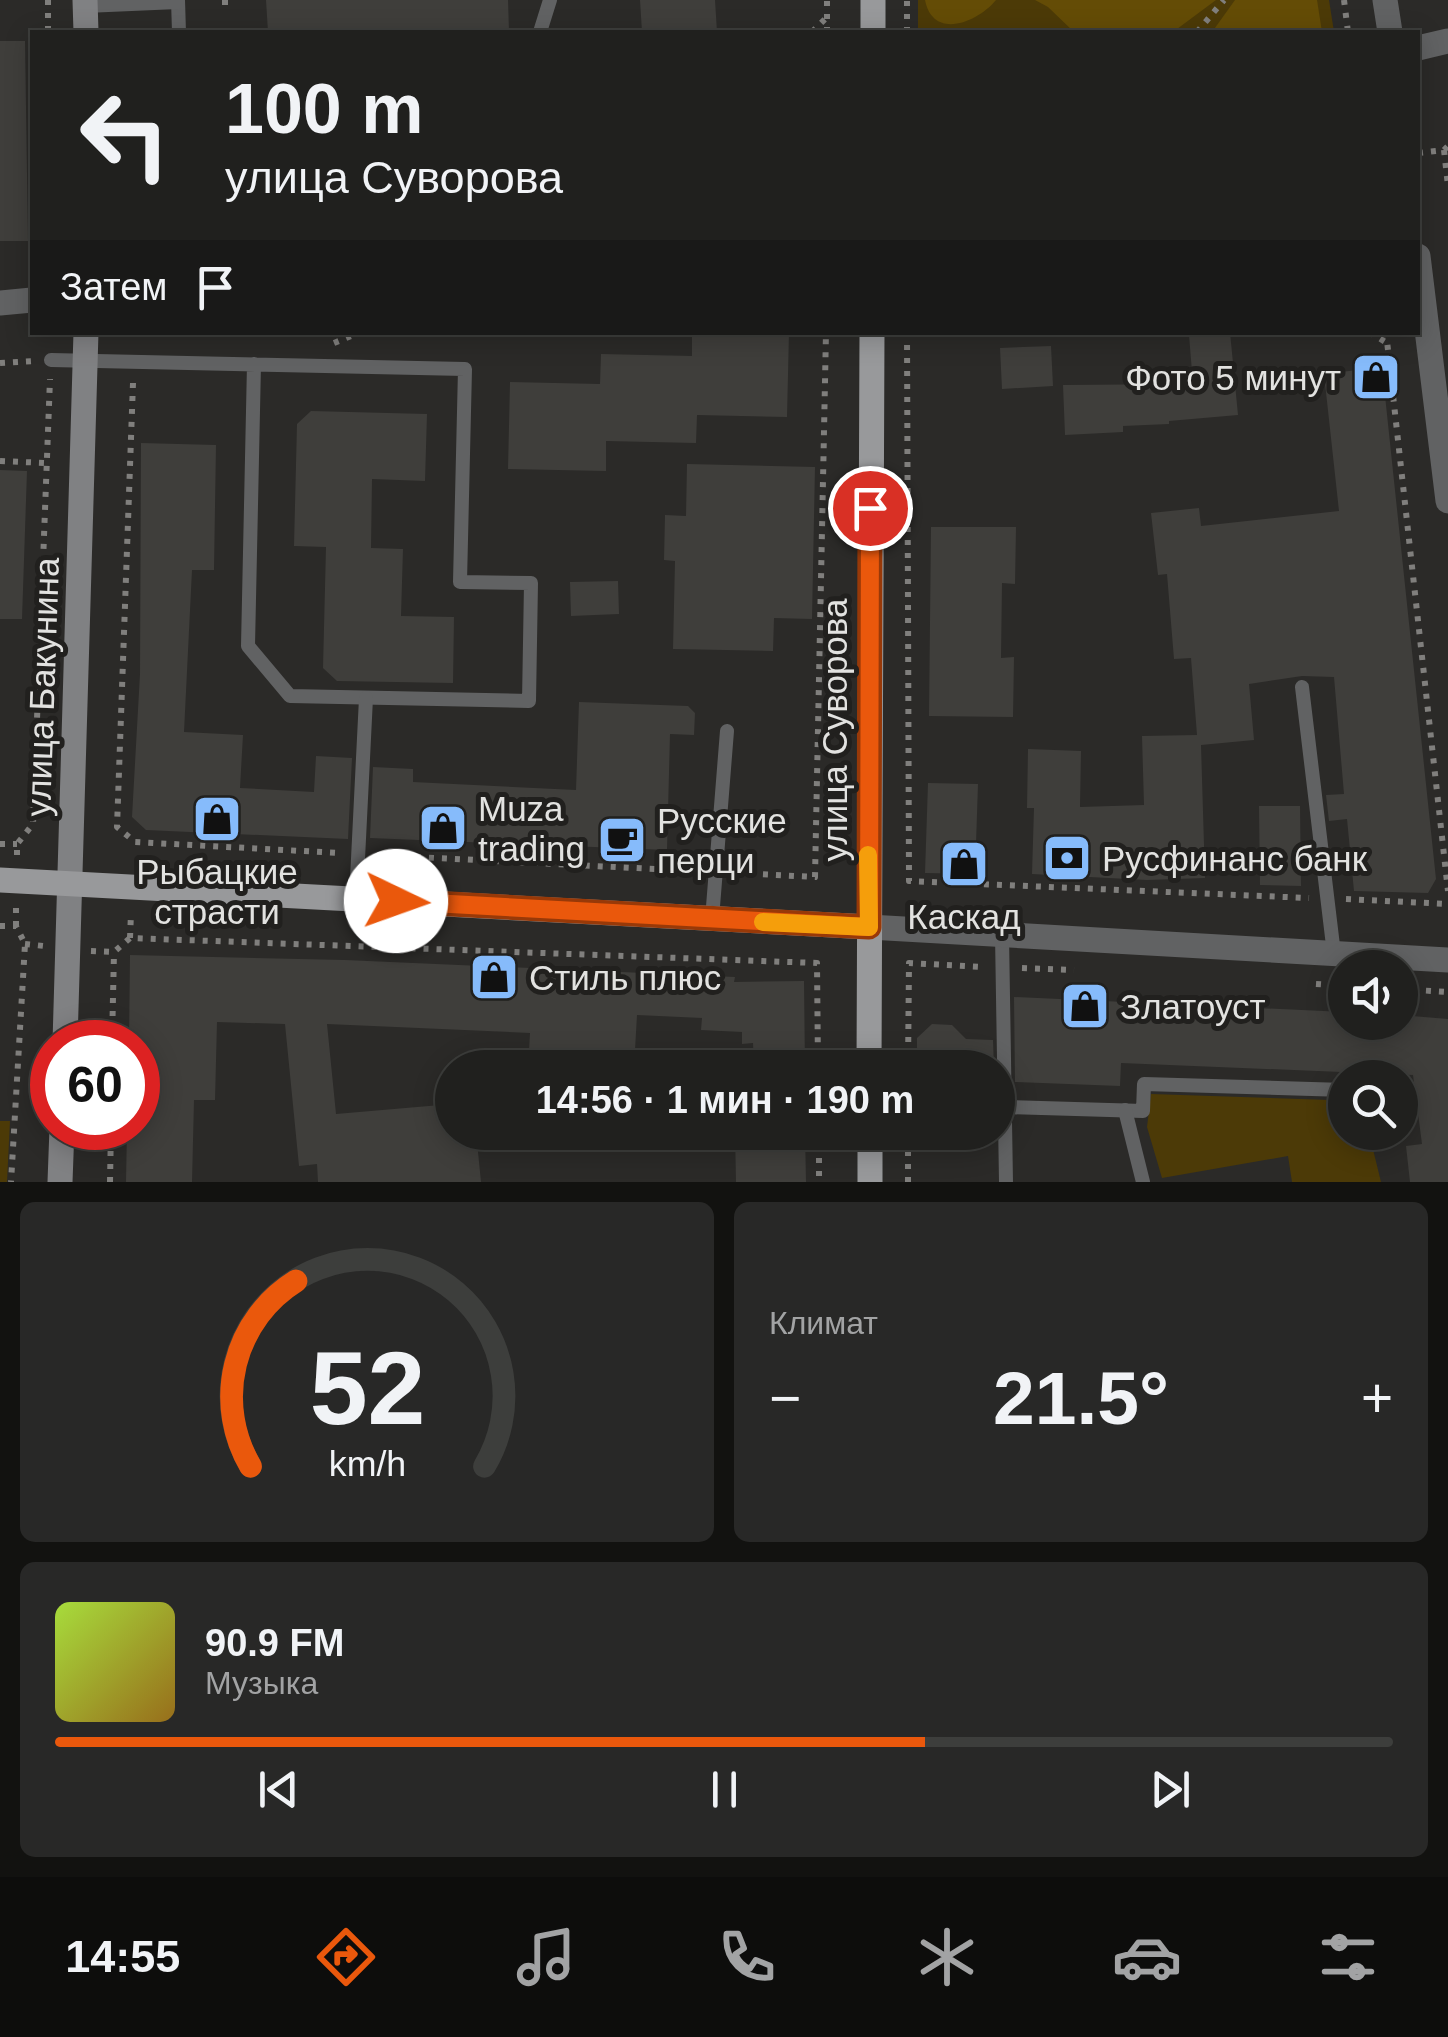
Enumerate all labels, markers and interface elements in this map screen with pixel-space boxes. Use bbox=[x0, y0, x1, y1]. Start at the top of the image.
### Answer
icon: left bbox=[60, 70, 190, 200]
text: 100 m bbox=[225, 70, 423, 148]
text: улица Суворова bbox=[225, 152, 563, 203]
icon: arrive bbox=[188, 260, 243, 315]
text: Затем bbox=[60, 266, 168, 308]
shop icon: Фото 5 минут bbox=[1350, 351, 1402, 403]
place label: Фото 5 минут bbox=[1125, 358, 1341, 397]
pin bbox=[828, 466, 913, 551]
icon: arrive bbox=[843, 481, 898, 536]
street label: улица Бакунина bbox=[18, 556, 66, 817]
street label: улица Суворова bbox=[815, 598, 854, 861]
place label: Muza trading bbox=[478, 789, 585, 868]
shop icon: Рыбацкие страсти bbox=[191, 793, 243, 845]
place label: Русские перци bbox=[657, 801, 787, 880]
shop icon: Muza trading bbox=[417, 802, 469, 854]
cafe icon: Русские перци bbox=[596, 814, 648, 866]
bank icon: Русфинанс банк bbox=[1041, 832, 1093, 884]
shop icon: Каскад bbox=[938, 838, 990, 890]
place label: Русфинанс банк bbox=[1102, 839, 1368, 878]
position arrow bbox=[344, 849, 448, 953]
place label: Рыбацкие страсти bbox=[136, 852, 298, 931]
place label: Каскад bbox=[907, 897, 1021, 936]
map controls bbox=[1328, 950, 1418, 1150]
button: sound bbox=[1328, 950, 1418, 1040]
shop icon: Стиль плюс bbox=[468, 951, 520, 1003]
place label: Стиль плюс bbox=[529, 958, 721, 997]
shop icon: Златоуст bbox=[1059, 980, 1111, 1032]
place label: Златоуст bbox=[1120, 987, 1266, 1026]
speed limit sign: 60 bbox=[30, 1020, 160, 1150]
button: search bbox=[1328, 1060, 1418, 1150]
text: 14:56 · 1 мин · 190 m bbox=[536, 1079, 914, 1121]
text: Климат bbox=[769, 1305, 878, 1341]
text: 52 bbox=[309, 1330, 425, 1446]
text: 21.5° bbox=[993, 1356, 1169, 1440]
text: − bbox=[769, 1367, 801, 1429]
text: + bbox=[1361, 1367, 1393, 1429]
text: km/h bbox=[328, 1444, 406, 1484]
text: 90.9 FM bbox=[205, 1622, 344, 1664]
text: Музыка bbox=[205, 1665, 318, 1701]
icon: previous bbox=[251, 1762, 306, 1817]
icon: pause bbox=[697, 1762, 752, 1817]
icon: next bbox=[1143, 1762, 1198, 1817]
icon: directions bbox=[311, 1922, 381, 1992]
icon: music bbox=[511, 1922, 581, 1992]
icon: phone bbox=[712, 1922, 782, 1992]
icon: climate bbox=[912, 1922, 982, 1992]
icon: car bbox=[1112, 1922, 1182, 1992]
icon: filters bbox=[1313, 1922, 1383, 1992]
text: 14:55 bbox=[65, 1931, 180, 1982]

